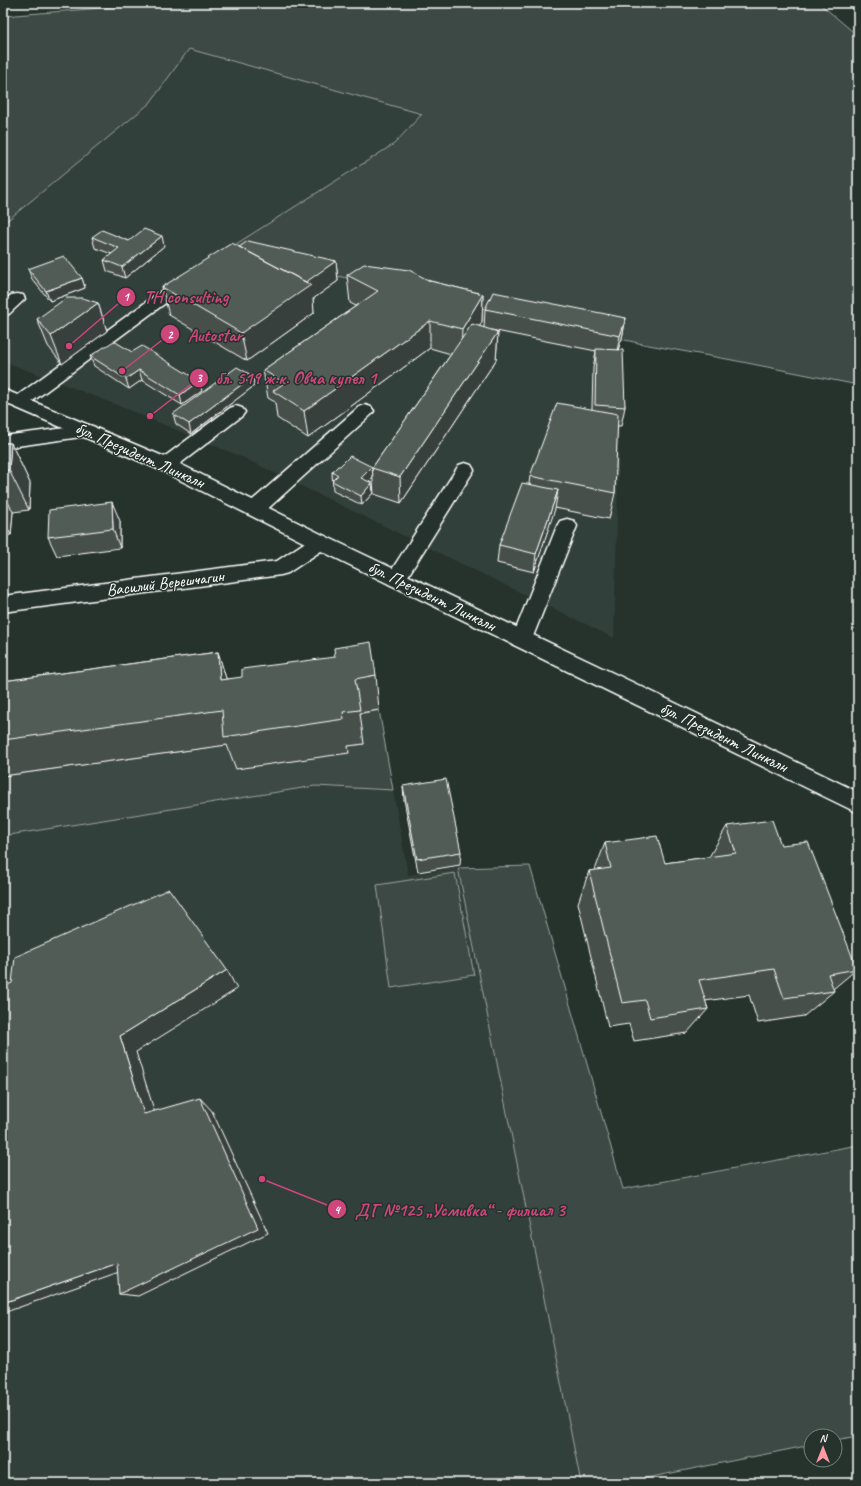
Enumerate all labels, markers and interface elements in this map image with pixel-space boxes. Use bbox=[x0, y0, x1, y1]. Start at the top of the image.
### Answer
callout: TH consulting bbox=[116, 282, 236, 312]
text: TH consulting bbox=[144, 286, 230, 308]
text: 1 bbox=[123, 289, 130, 305]
callout: Autostar bbox=[160, 319, 251, 349]
text: Autostar bbox=[188, 324, 245, 346]
text: 2 bbox=[167, 327, 174, 343]
callout: бл. 519 ж.к. Овча купел 1 bbox=[189, 363, 384, 393]
text: бл. 519 ж.к. Овча купел 1 bbox=[216, 367, 378, 389]
text: 3 bbox=[196, 370, 203, 386]
street label: бул. Президент Линкълн bbox=[72, 417, 209, 494]
street label: бул. Президент Линкълн bbox=[364, 556, 500, 637]
street label: Василий Верешчагин bbox=[105, 565, 226, 601]
street label: бул. Президент Линкълн bbox=[656, 697, 792, 778]
callout: ДГ №125 „Усмивка“ - филиал 3 bbox=[327, 1194, 573, 1224]
text: ДГ №125 „Усмивка“ - филиал 3 bbox=[355, 1199, 567, 1221]
text: 4 bbox=[334, 1202, 341, 1218]
north arrow bbox=[803, 1428, 843, 1468]
text: N bbox=[820, 1431, 829, 1445]

